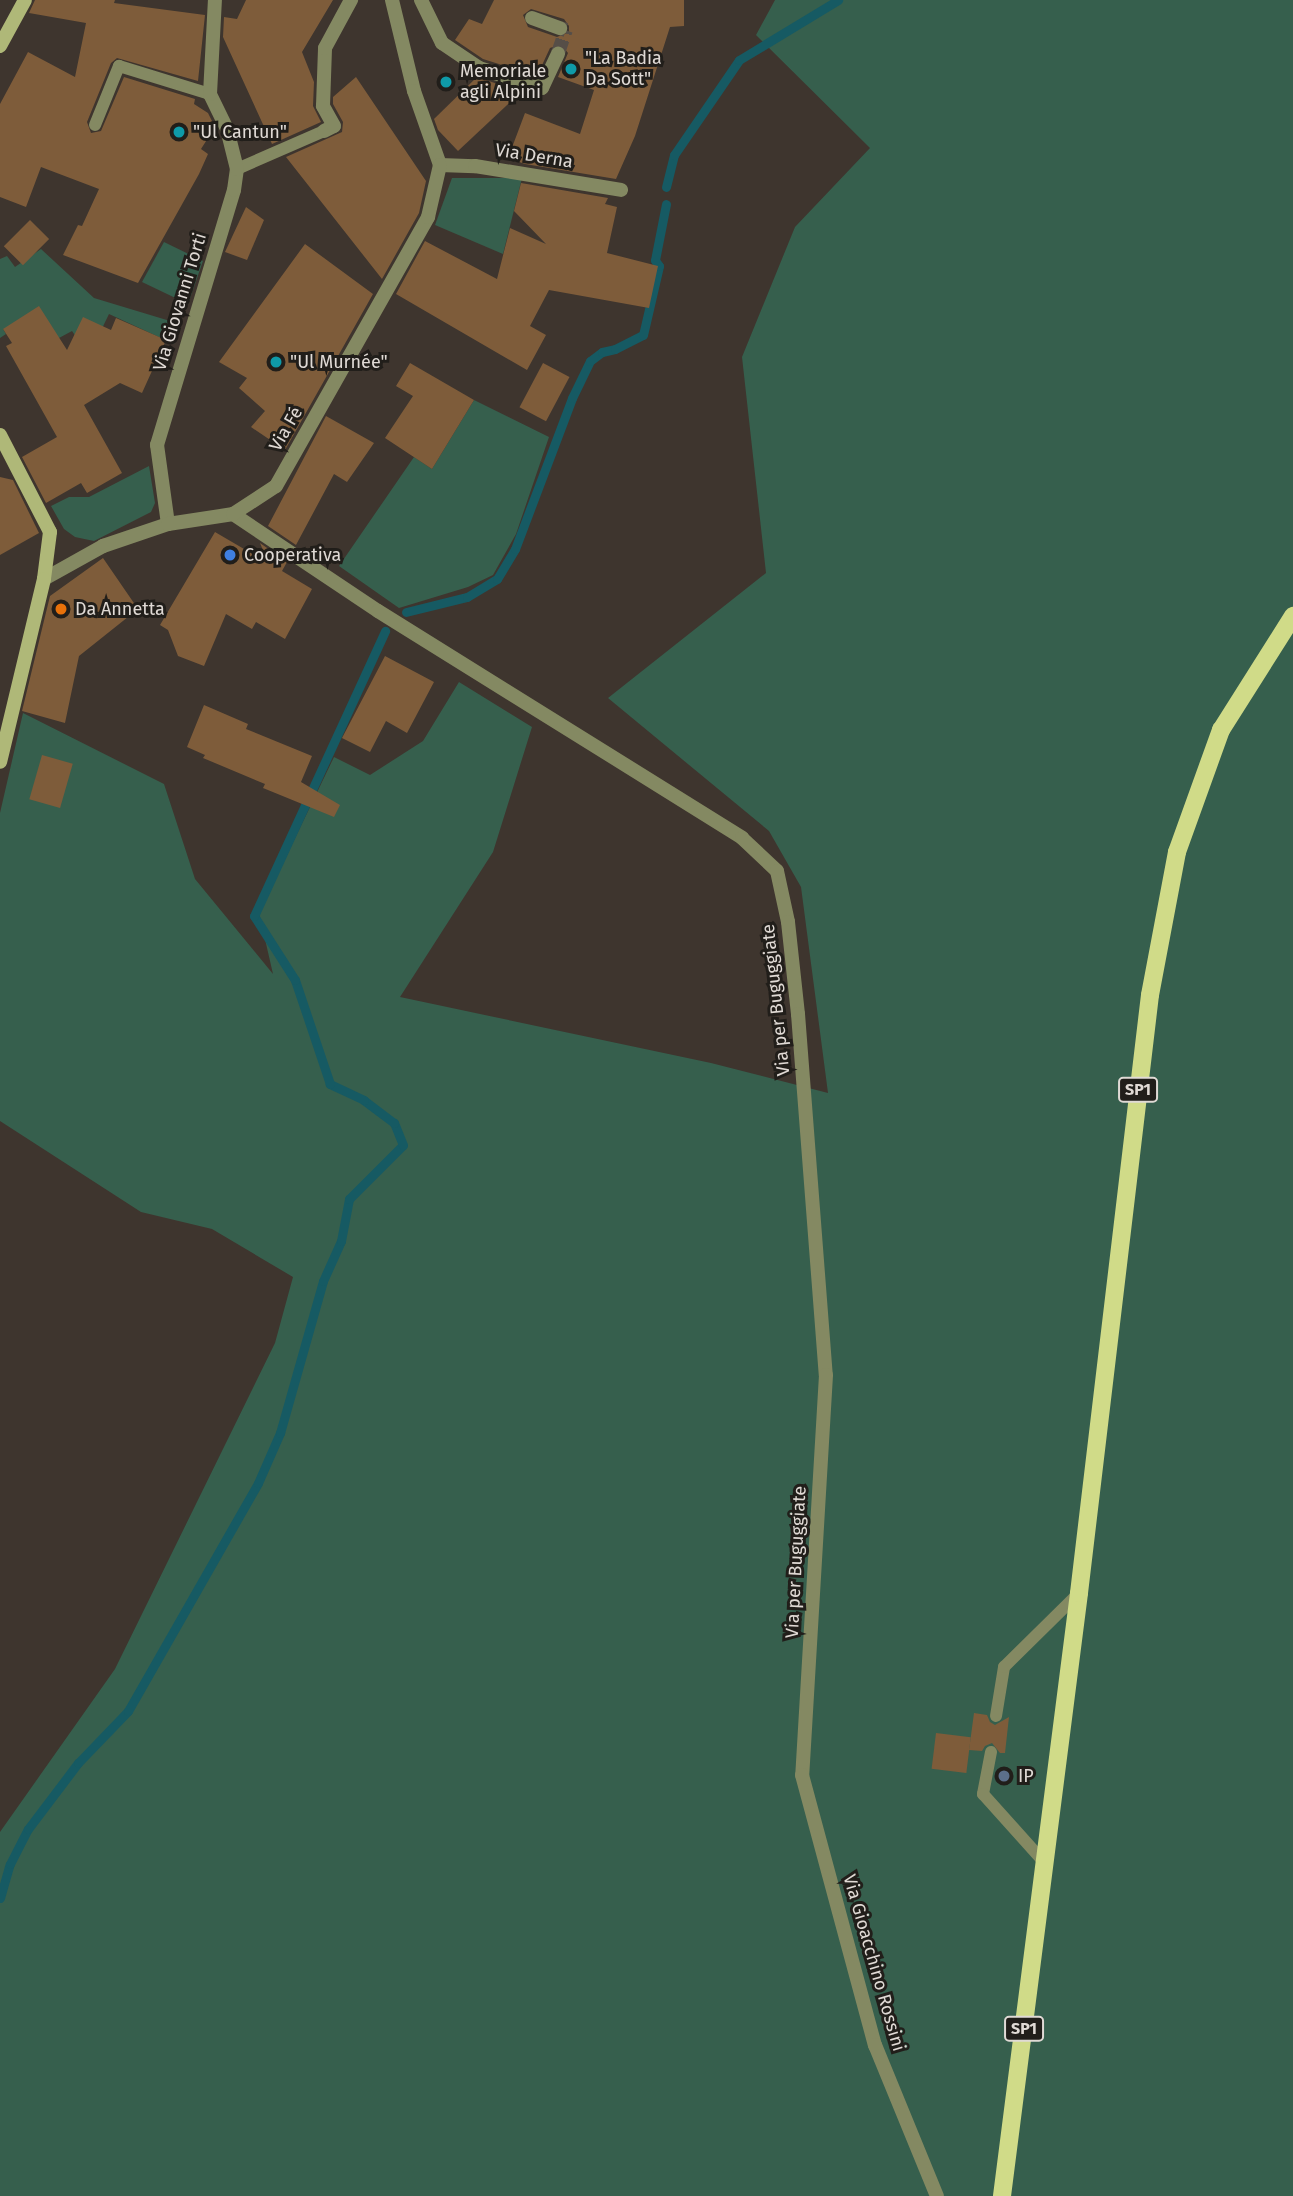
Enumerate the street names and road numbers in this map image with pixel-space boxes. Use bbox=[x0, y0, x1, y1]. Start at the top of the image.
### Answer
street label: Via Derna bbox=[494, 139, 574, 173]
street label: Via Giovanni Torti bbox=[149, 230, 211, 374]
street label: Via Fé bbox=[265, 403, 307, 455]
street label: Via per Buguggiate bbox=[757, 923, 795, 1077]
road number: SP1 bbox=[1117, 1078, 1159, 1102]
street label: Via per Buguggiate bbox=[781, 1485, 811, 1639]
street label: Via Gioacchino Rossini bbox=[838, 1872, 910, 2054]
road number: SP1 bbox=[1003, 2016, 1045, 2041]

